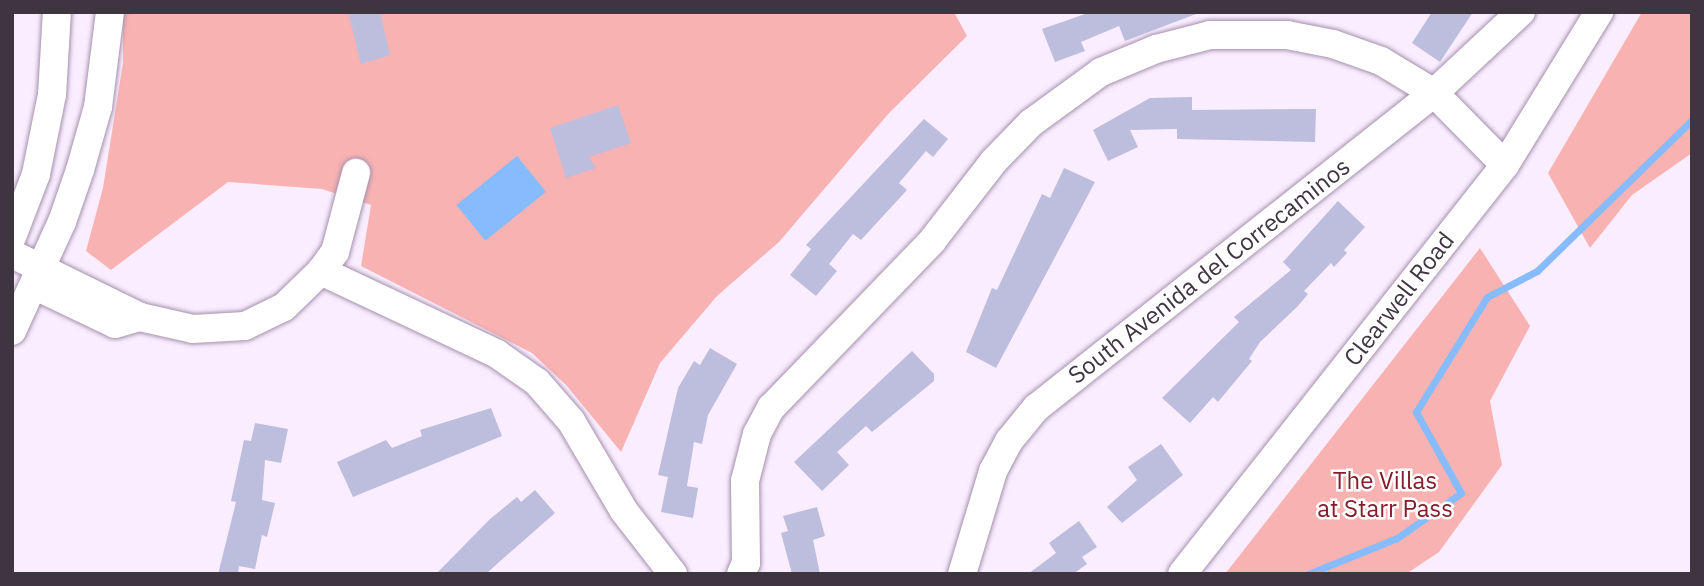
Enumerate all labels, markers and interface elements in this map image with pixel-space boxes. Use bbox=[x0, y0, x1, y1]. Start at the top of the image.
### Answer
street label: South Avenida del Correcaminos bbox=[1062, 152, 1356, 390]
street label: Clearwell Road bbox=[1338, 226, 1460, 372]
park label: The Villas at Starr Pass bbox=[1317, 467, 1453, 523]

